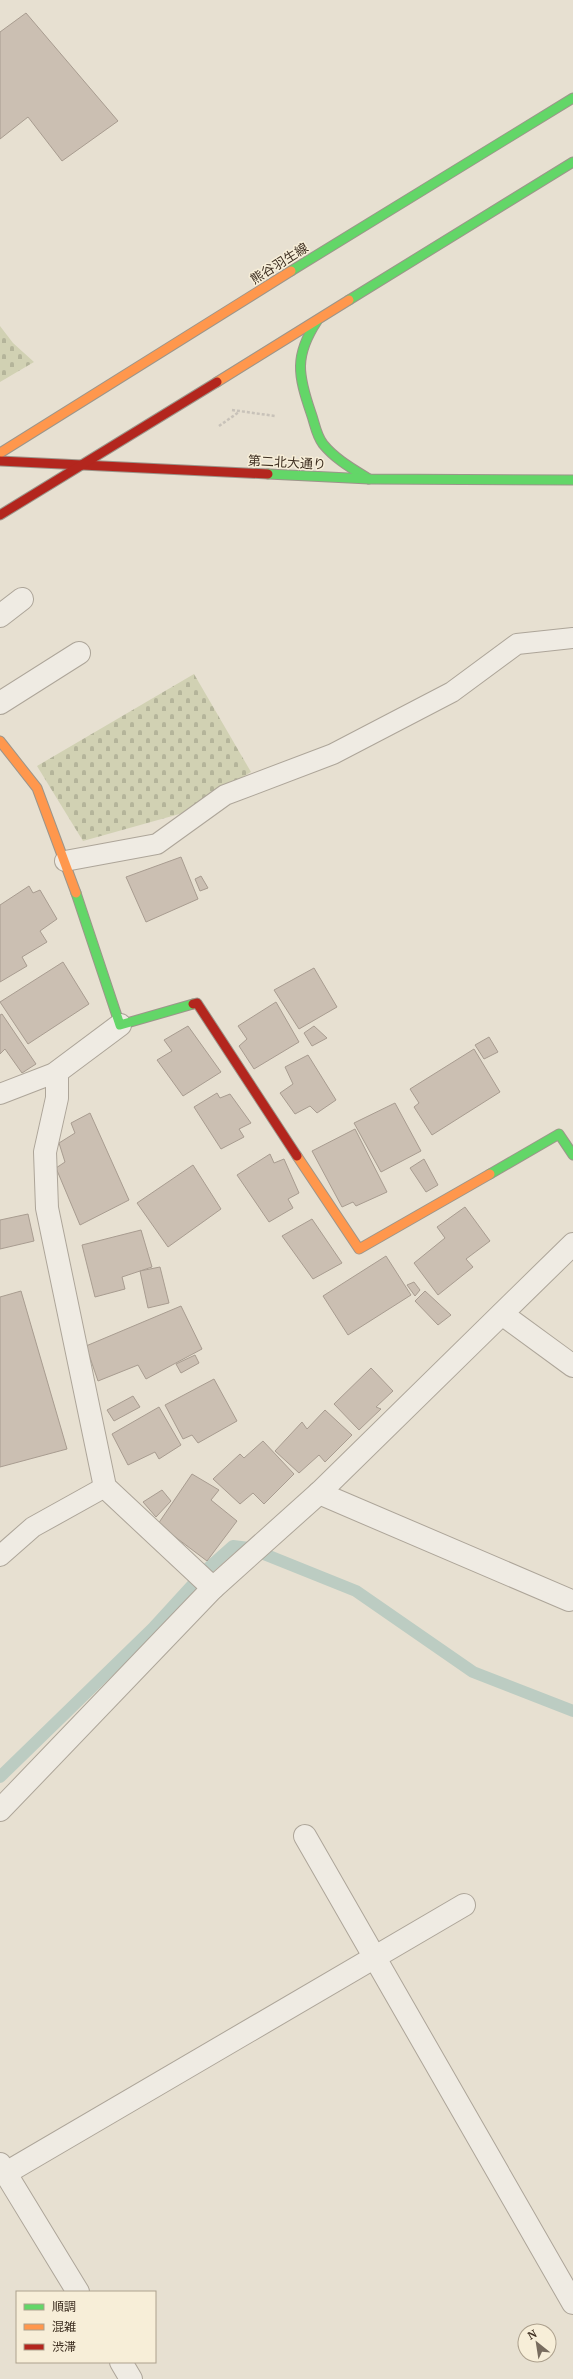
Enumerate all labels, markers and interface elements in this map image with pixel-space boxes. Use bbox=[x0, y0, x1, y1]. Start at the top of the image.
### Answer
street label: 熊谷羽生線 bbox=[247, 238, 311, 288]
street label: 第二北大通り bbox=[248, 451, 326, 473]
legend bbox=[16, 2291, 156, 2363]
text: 順調 bbox=[52, 2299, 76, 2314]
text: 混雑 bbox=[52, 2319, 76, 2334]
north arrow bbox=[517, 2323, 557, 2363]
text: N bbox=[525, 2326, 540, 2342]
text: 渋滞 bbox=[52, 2339, 76, 2354]

